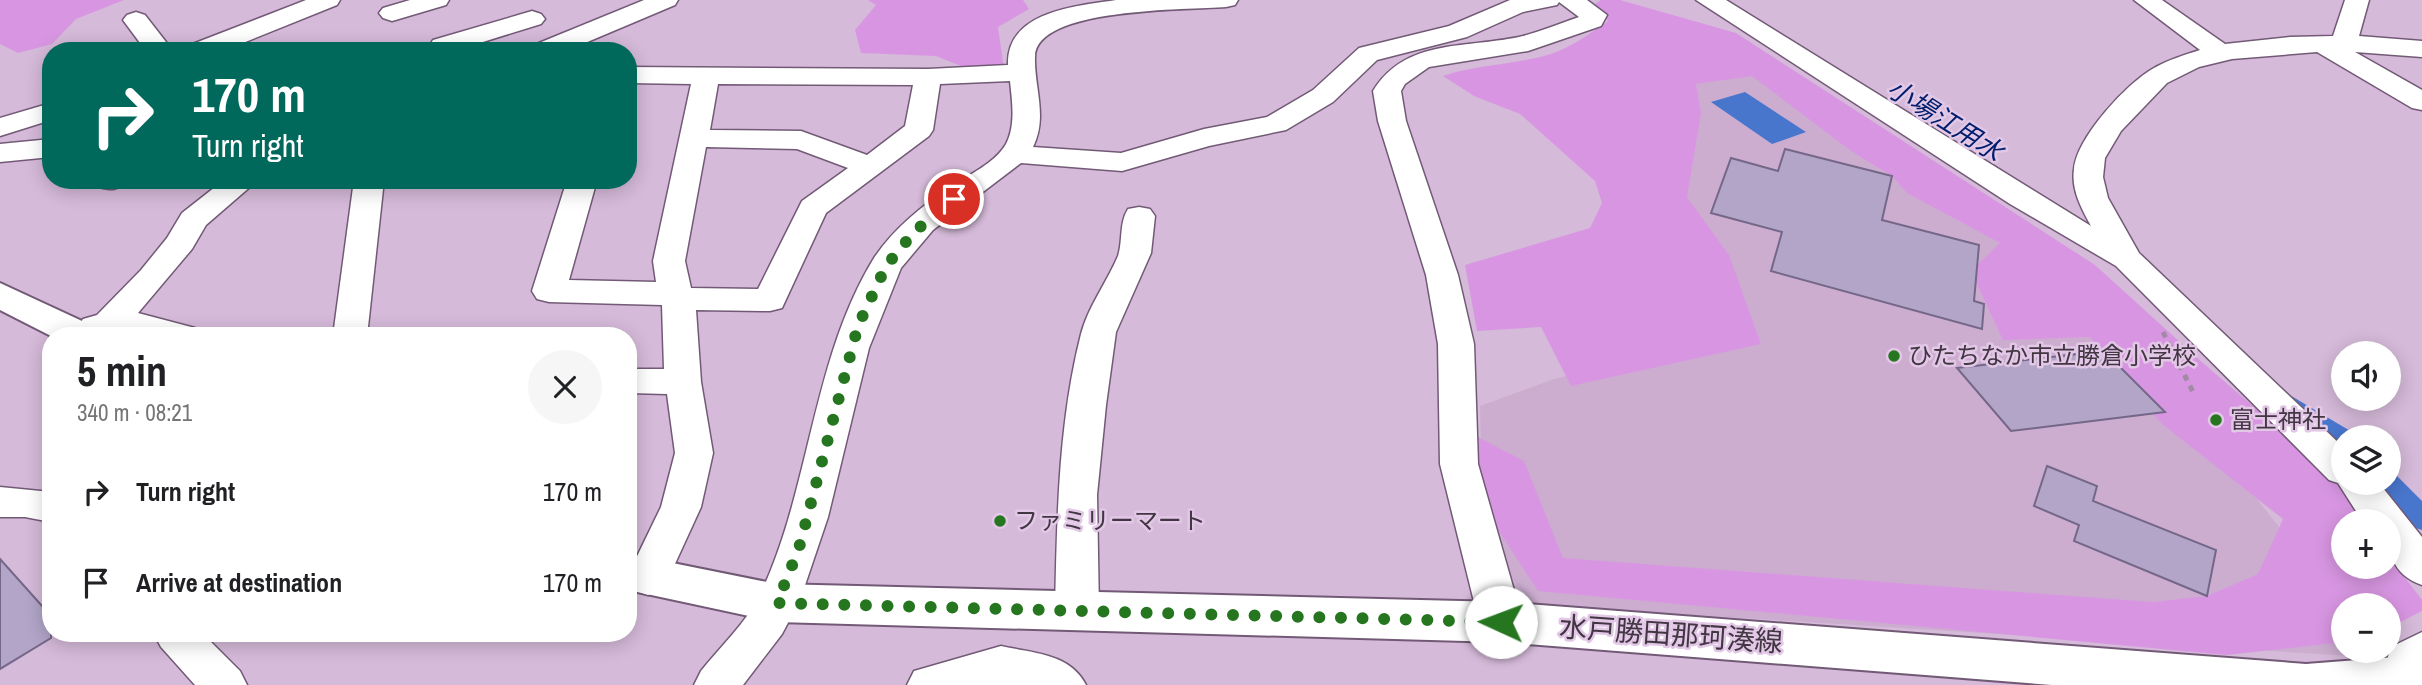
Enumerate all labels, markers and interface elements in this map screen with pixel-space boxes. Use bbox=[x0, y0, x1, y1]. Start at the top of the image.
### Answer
text: 170 m bbox=[192, 61, 306, 127]
icon: right bbox=[77, 70, 168, 161]
water label: 小場江用水 bbox=[1881, 70, 2012, 170]
text: Turn right bbox=[192, 124, 304, 167]
pin bbox=[924, 169, 984, 229]
icon: arrive bbox=[935, 180, 973, 218]
place label: ひたちなか市立勝倉小学校 bbox=[1908, 339, 2196, 371]
map controls bbox=[2331, 341, 2401, 663]
button: sound bbox=[2331, 341, 2401, 411]
text: 5 min bbox=[77, 343, 167, 399]
marker: ひたちなか市立勝倉小学校 bbox=[1886, 348, 1902, 364]
button: close bbox=[528, 350, 602, 424]
text: 340 m · 08:21 bbox=[77, 397, 192, 428]
place label: 富士神社 bbox=[2230, 403, 2326, 435]
marker: 富士神社 bbox=[2208, 412, 2224, 428]
button: layers bbox=[2331, 425, 2401, 495]
icon: right bbox=[77, 473, 115, 511]
text: Turn right bbox=[136, 474, 235, 509]
text: 170 m bbox=[543, 474, 602, 509]
place label: ファミリーマート bbox=[1014, 504, 1206, 536]
button: + bbox=[2331, 509, 2401, 579]
marker: ファミリーマート bbox=[992, 513, 1008, 529]
icon: arrive bbox=[77, 564, 115, 602]
text: Arrive at destination bbox=[136, 565, 342, 600]
text: 170 m bbox=[543, 565, 602, 600]
position arrow bbox=[1464, 585, 1538, 659]
button: − bbox=[2331, 593, 2401, 663]
street label: 水戸勝田那珂湊線 bbox=[1558, 607, 1784, 661]

